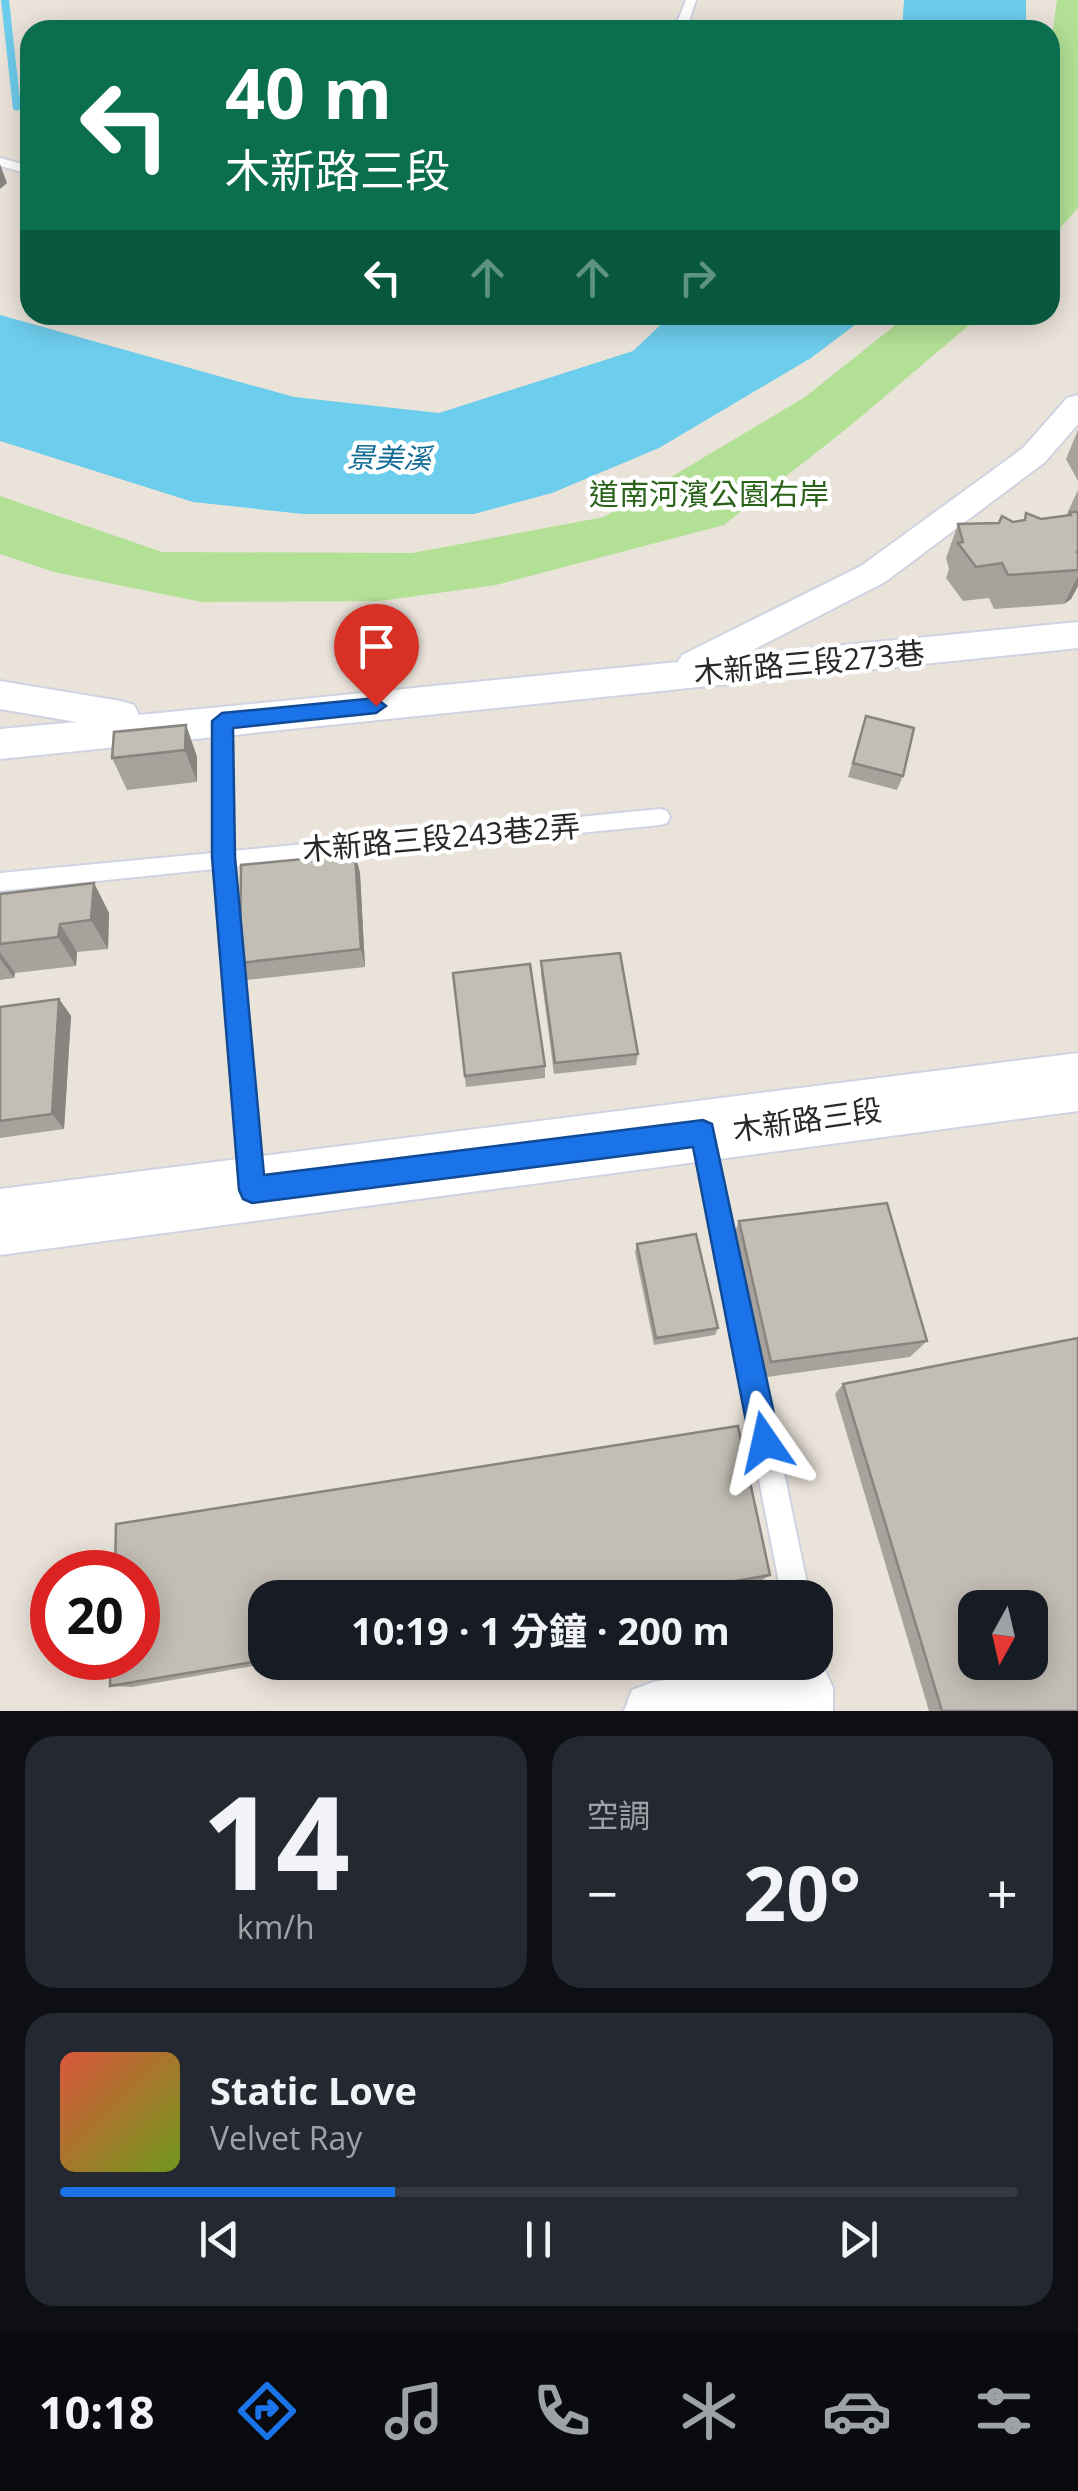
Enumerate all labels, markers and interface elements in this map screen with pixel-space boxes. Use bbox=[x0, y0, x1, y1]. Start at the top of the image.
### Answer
text: 40 m bbox=[225, 44, 392, 140]
icon: left bbox=[60, 60, 190, 190]
text: 木新路三段 bbox=[225, 139, 450, 200]
icon: left bbox=[355, 250, 410, 305]
icon: ahead bbox=[460, 250, 515, 305]
icon: ahead bbox=[565, 250, 620, 305]
icon: right bbox=[670, 250, 725, 305]
water label: 景美溪 bbox=[347, 437, 435, 477]
park label: 道南河濱公園右岸 bbox=[589, 473, 829, 514]
pin bbox=[334, 604, 419, 707]
icon: arrive bbox=[349, 619, 404, 674]
street label: 木新路三段273巷 bbox=[692, 631, 926, 693]
street label: 木新路三段243巷2弄 bbox=[300, 804, 582, 870]
street label: 木新路三段 bbox=[730, 1088, 884, 1150]
position arrow bbox=[713, 1390, 817, 1494]
speed limit sign: 20 bbox=[30, 1550, 160, 1680]
north arrow bbox=[958, 1590, 1048, 1680]
map controls bbox=[958, 1590, 1048, 1680]
text: 10:19 · 1 分鐘 · 200 m bbox=[351, 1604, 730, 1656]
text: 14 bbox=[201, 1751, 350, 1928]
text: 空調 bbox=[587, 1793, 651, 1836]
text: 20° bbox=[743, 1841, 861, 1943]
text: − bbox=[587, 1855, 618, 1930]
text: + bbox=[987, 1855, 1018, 1930]
text: km/h bbox=[237, 1905, 315, 1948]
text: Static Love bbox=[210, 2064, 417, 2116]
text: Velvet Ray bbox=[210, 2116, 362, 2159]
icon: previous bbox=[192, 2212, 247, 2267]
icon: pause bbox=[511, 2212, 566, 2267]
icon: next bbox=[831, 2212, 886, 2267]
icon: directions bbox=[232, 2376, 302, 2446]
icon: music bbox=[379, 2376, 449, 2446]
icon: phone bbox=[527, 2376, 597, 2446]
icon: climate bbox=[674, 2376, 744, 2446]
icon: car bbox=[822, 2376, 892, 2446]
icon: filters bbox=[969, 2376, 1039, 2446]
text: 10:18 bbox=[39, 2381, 154, 2442]

